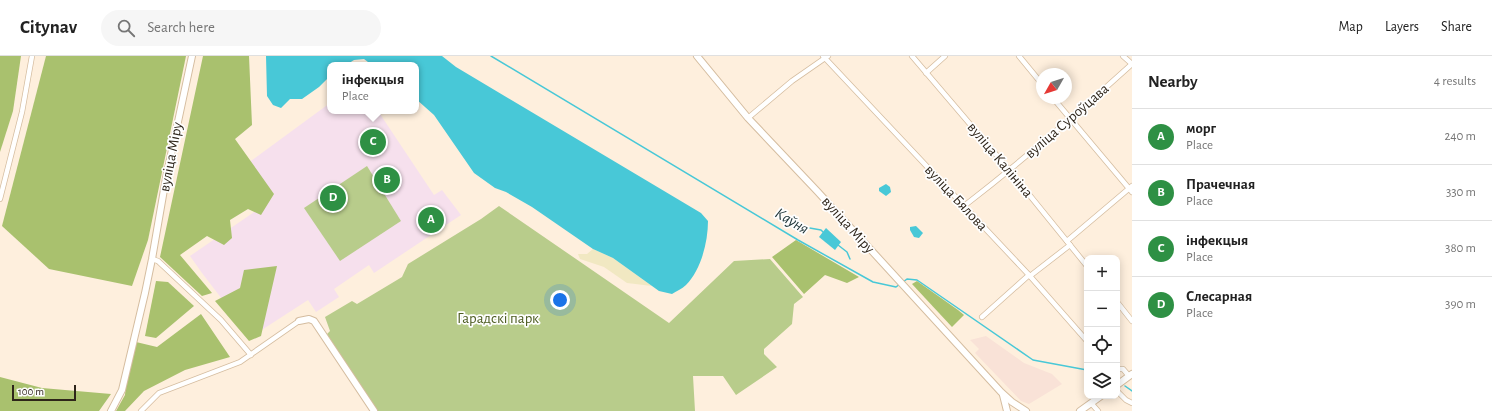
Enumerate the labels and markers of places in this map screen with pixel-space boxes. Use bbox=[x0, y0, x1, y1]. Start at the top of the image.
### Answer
pin: C bbox=[360, 127, 386, 157]
pin: B bbox=[374, 165, 400, 195]
pin: D bbox=[320, 183, 346, 213]
pin: A bbox=[418, 205, 444, 235]

